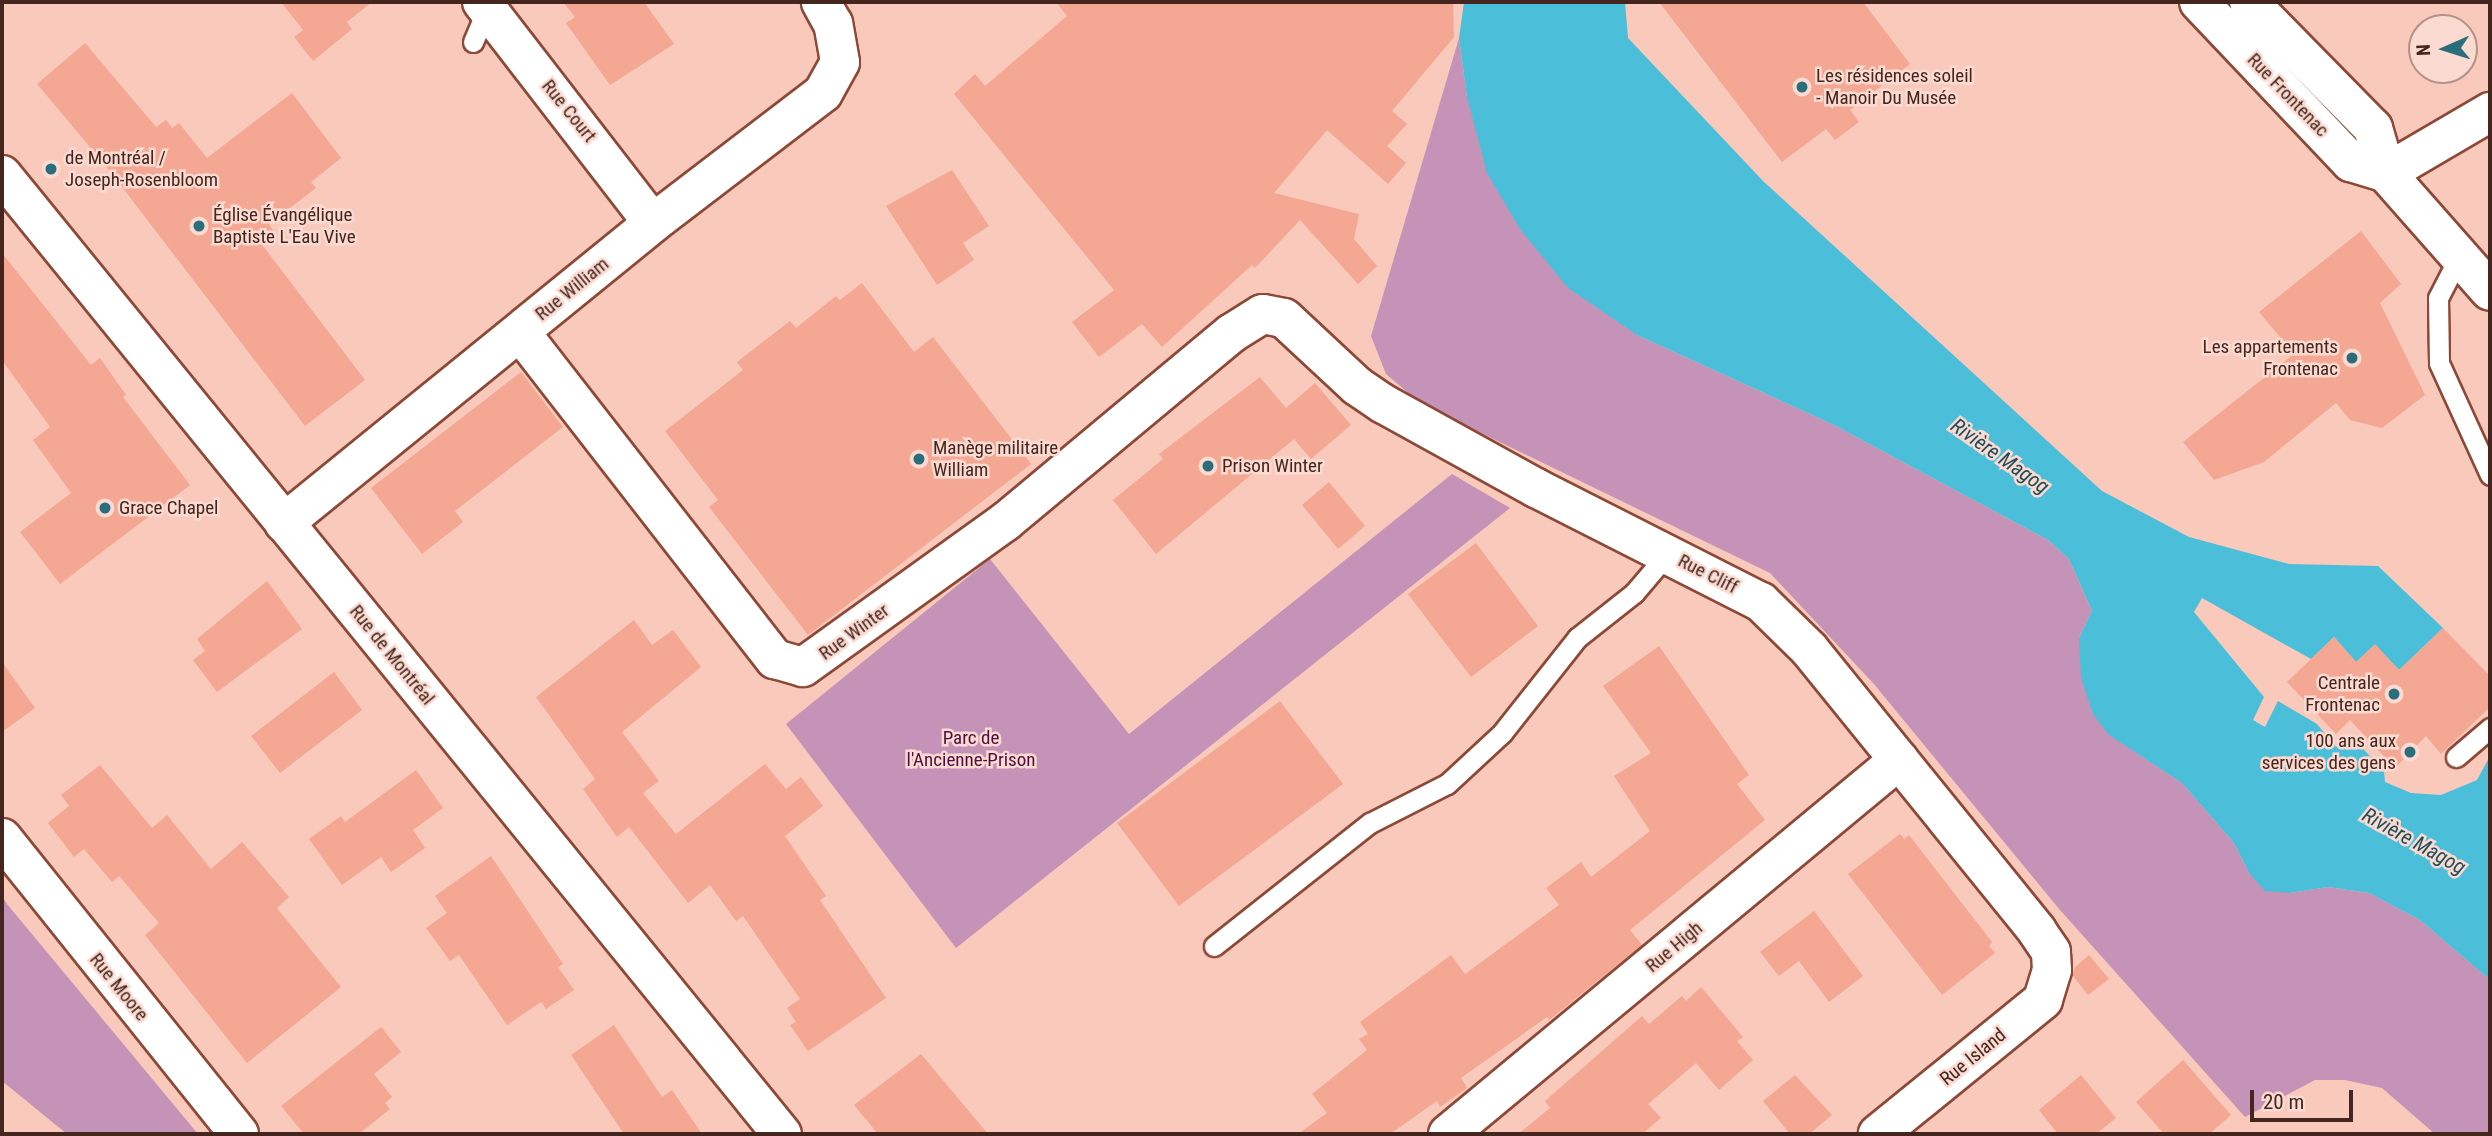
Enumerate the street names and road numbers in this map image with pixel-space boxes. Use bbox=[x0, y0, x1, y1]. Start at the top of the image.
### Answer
street label: Rue Frontenac bbox=[2243, 48, 2333, 142]
street label: Rue Court bbox=[537, 75, 601, 147]
street label: Rue William bbox=[531, 252, 613, 326]
street label: Rue Cliff bbox=[1674, 549, 1742, 599]
street label: Rue Winter bbox=[815, 599, 893, 665]
street label: Rue de Montréal bbox=[345, 600, 439, 710]
street label: Rue High bbox=[1641, 917, 1707, 977]
street label: Rue Moore bbox=[85, 949, 153, 1025]
street label: Rue Island bbox=[1936, 1024, 2010, 1090]

